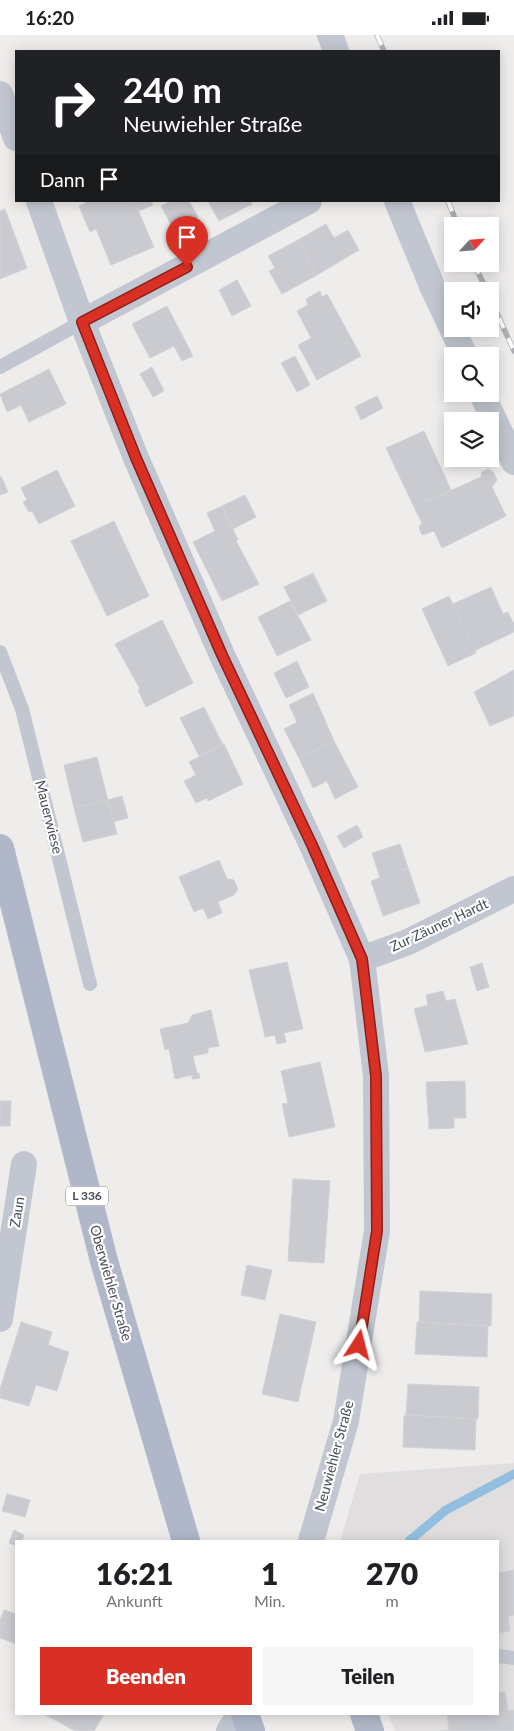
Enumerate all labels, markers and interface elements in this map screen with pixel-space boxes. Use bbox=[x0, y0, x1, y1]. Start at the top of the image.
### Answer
text: 16:20 bbox=[25, 6, 74, 29]
text: 240 m bbox=[123, 68, 222, 110]
icon: right bbox=[40, 70, 105, 135]
text: Neuwiehler Straße bbox=[123, 110, 302, 137]
icon: arrive bbox=[95, 165, 123, 193]
text: Dann bbox=[40, 168, 85, 191]
pin bbox=[166, 216, 208, 267]
north arrow bbox=[444, 217, 499, 273]
map controls bbox=[444, 217, 499, 467]
icon: arrive bbox=[173, 223, 201, 251]
button: sound bbox=[444, 282, 499, 337]
button: search bbox=[444, 347, 499, 402]
button: layers bbox=[444, 412, 499, 467]
street label: Mauerwiese bbox=[32, 778, 67, 855]
street label: Zur Zäuner Hardt bbox=[387, 894, 490, 955]
road number: L 336 bbox=[66, 1187, 108, 1205]
street label: Zaun bbox=[6, 1195, 27, 1229]
street label: Oberwiehler Straße bbox=[87, 1223, 136, 1343]
position arrow bbox=[332, 1318, 384, 1370]
street label: Neuwiehler Straße bbox=[311, 1399, 356, 1513]
text: 16:21 bbox=[96, 1555, 173, 1591]
text: 1 bbox=[261, 1555, 278, 1591]
text: 270 bbox=[366, 1555, 418, 1591]
text: Ankunft bbox=[106, 1591, 163, 1610]
text: Min. bbox=[254, 1591, 285, 1610]
text: m bbox=[386, 1591, 399, 1610]
button: Beenden bbox=[40, 1647, 252, 1705]
button: Teilen bbox=[262, 1647, 474, 1705]

